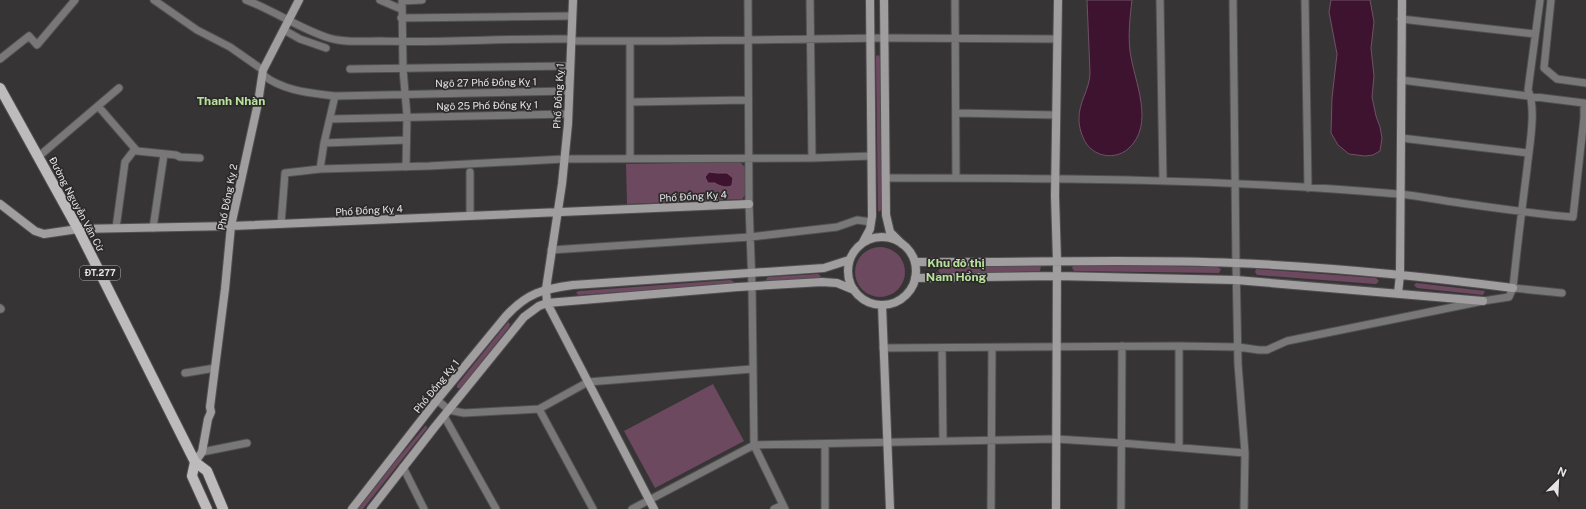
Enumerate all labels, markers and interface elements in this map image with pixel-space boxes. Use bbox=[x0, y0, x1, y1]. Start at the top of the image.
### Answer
street label: Phố Đồng Kỵ 1 bbox=[550, 63, 566, 129]
street label: Ngõ 27 Phố Đồng Kỵ 1 bbox=[435, 75, 537, 89]
district label: Thanh Nhàn bbox=[197, 94, 265, 108]
street label: Ngõ 25 Phố Đồng Kỵ 1 bbox=[436, 98, 538, 112]
street label: Đường Nguyễn Văn Cừ bbox=[47, 155, 107, 254]
street label: Phố Đồng Kỵ 2 bbox=[215, 163, 239, 231]
street label: Phố Đồng Kỵ 4 bbox=[659, 188, 727, 204]
street label: Phố Đồng Kỵ 4 bbox=[335, 202, 403, 218]
district label: Khu đô thị Nam Hồng bbox=[926, 256, 987, 284]
road number: ĐT.277 bbox=[80, 266, 120, 280]
street label: Phố Đồng Kỵ 1 bbox=[411, 357, 461, 415]
north arrow bbox=[1538, 461, 1578, 501]
text: N bbox=[1556, 465, 1568, 479]

